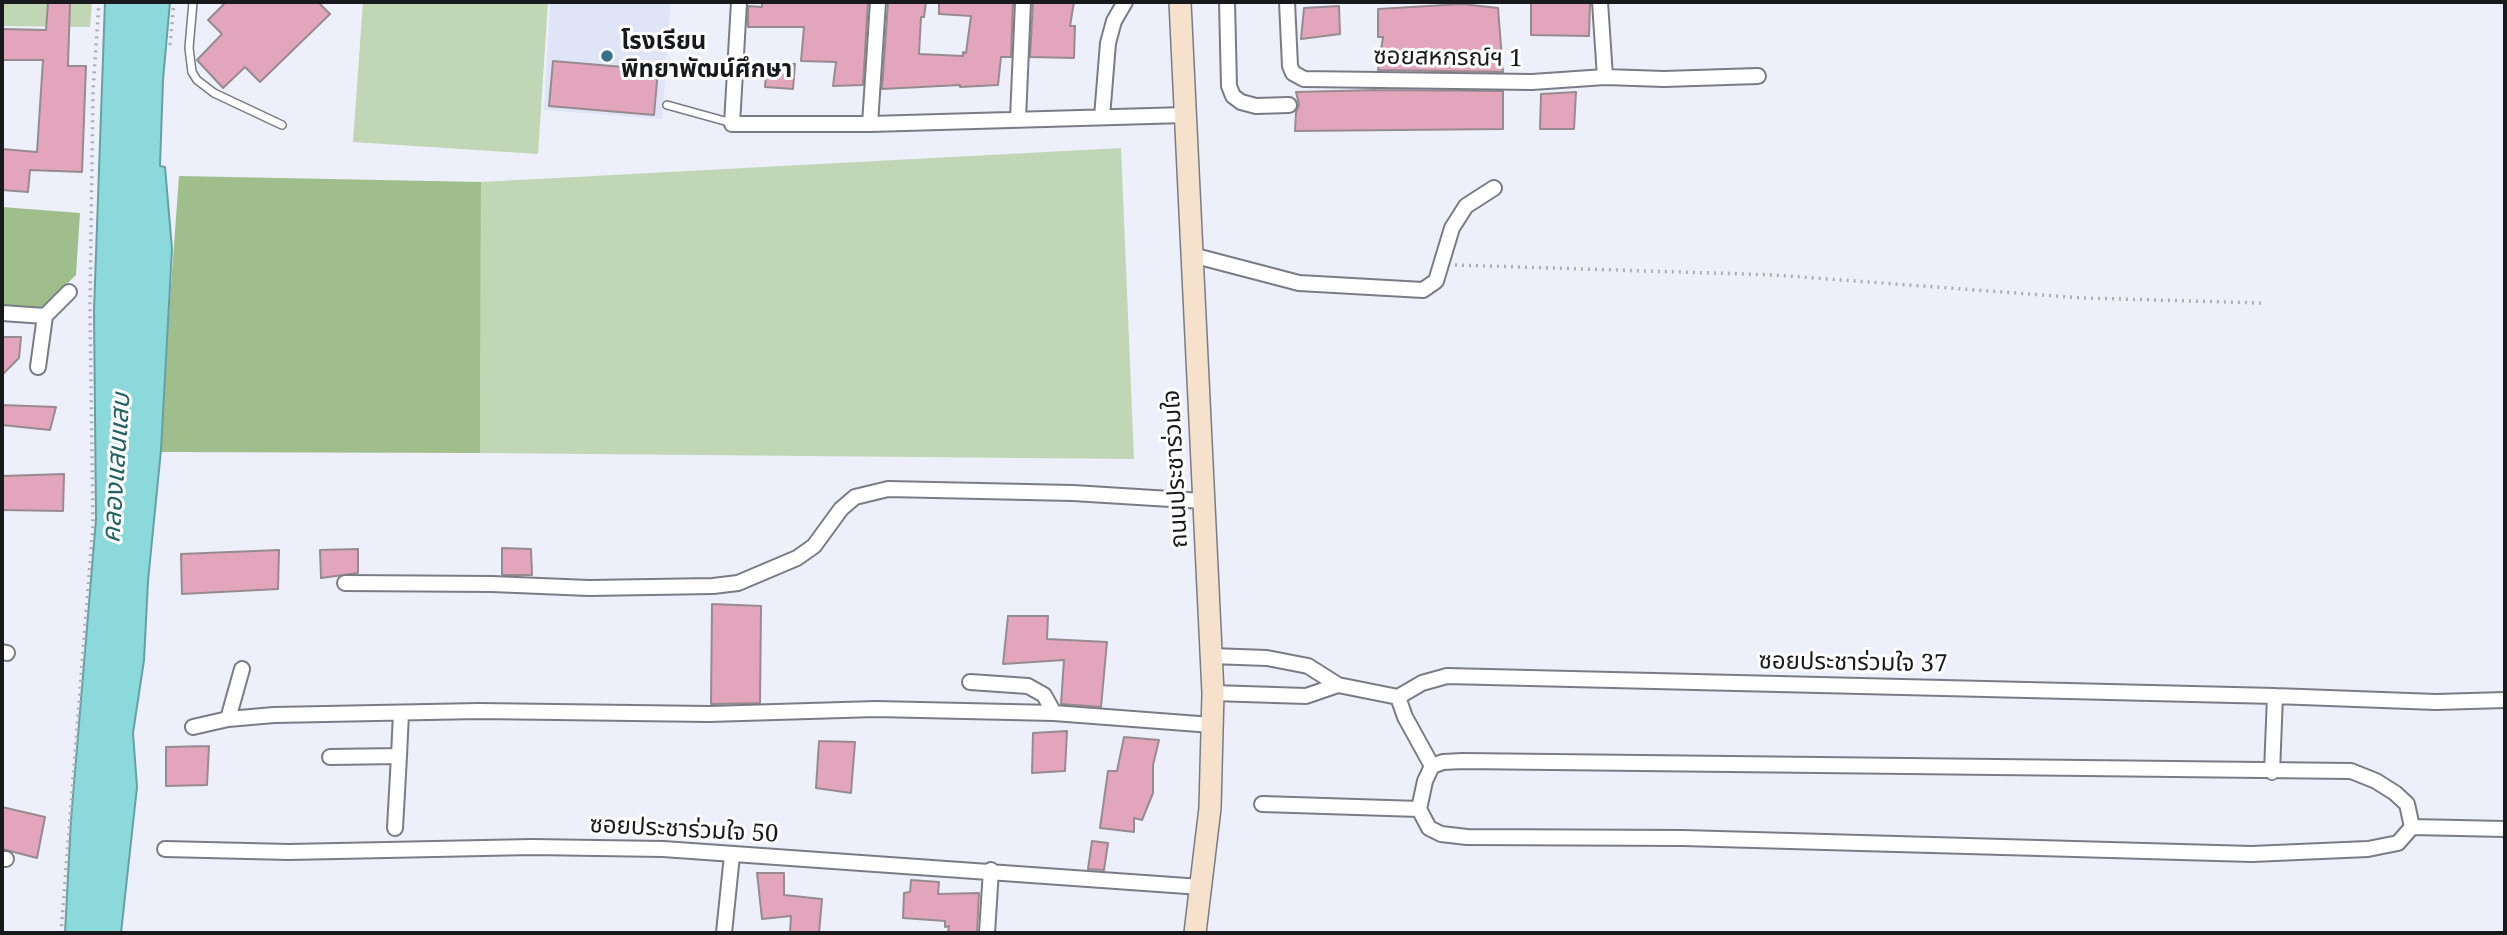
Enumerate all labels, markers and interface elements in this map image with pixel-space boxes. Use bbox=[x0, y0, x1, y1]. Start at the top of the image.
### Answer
place label: โรงเรียน พิทยาพัฒน์ศึกษา bbox=[621, 28, 792, 84]
street label: ซอยสหกรณ์ฯ 1 bbox=[1373, 42, 1523, 74]
marker: โรงเรียน พิทยาพัฒน์ศึกษา bbox=[599, 48, 615, 64]
street label: ถนนประชาร่วมใจ bbox=[1157, 389, 1195, 549]
water label: คลองแสนแสบ bbox=[96, 392, 138, 544]
street label: ซอยประชาร่วมใจ 37 bbox=[1758, 647, 1948, 679]
street label: ซอยประชาร่วมใจ 50 bbox=[589, 811, 779, 849]

